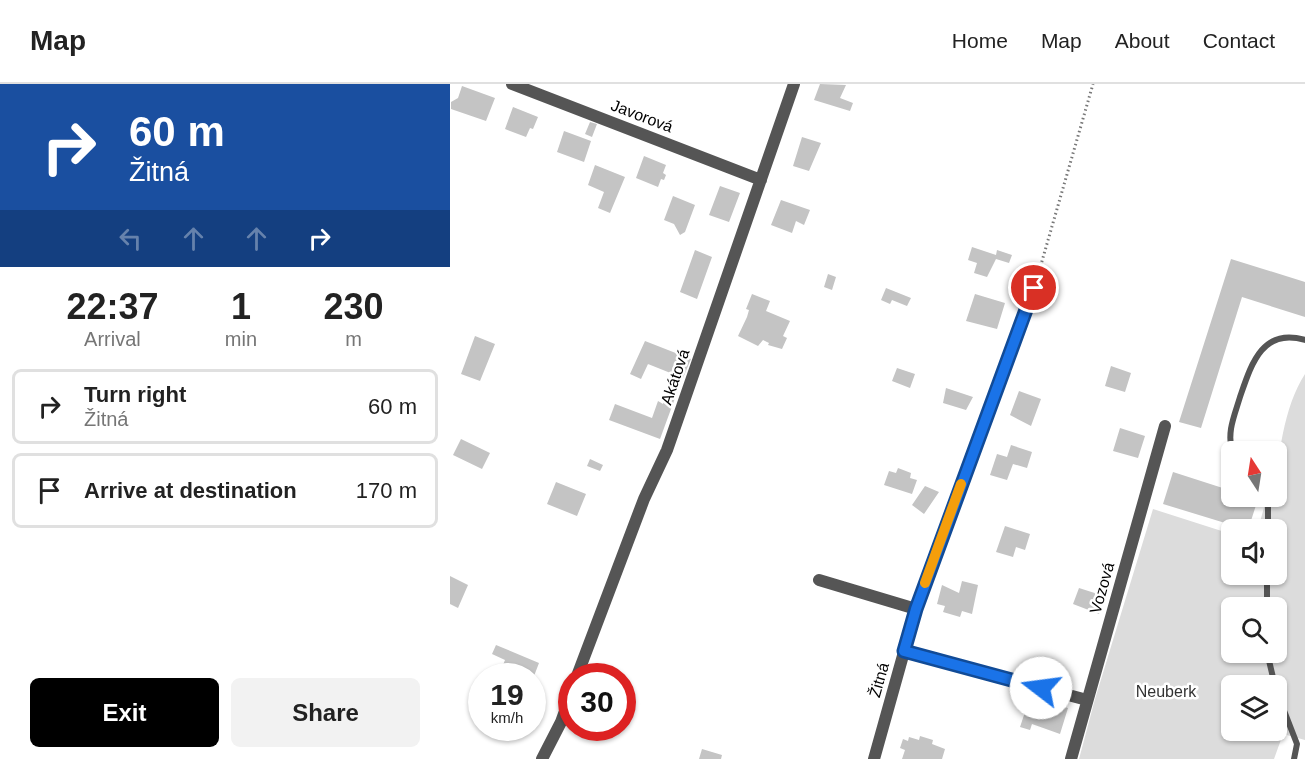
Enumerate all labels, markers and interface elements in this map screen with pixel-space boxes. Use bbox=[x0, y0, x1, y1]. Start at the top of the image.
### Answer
text: Map bbox=[30, 25, 86, 56]
text: Home bbox=[952, 29, 1008, 52]
text: Map bbox=[1041, 29, 1082, 52]
text: About bbox=[1115, 29, 1170, 52]
text: Contact bbox=[1203, 29, 1275, 52]
street label: Javorová bbox=[609, 96, 675, 136]
icon: right bbox=[30, 108, 108, 186]
text: 60 m bbox=[129, 108, 225, 155]
text: Žitná bbox=[129, 157, 189, 187]
icon: left bbox=[114, 222, 147, 255]
icon: ahead bbox=[177, 222, 210, 255]
icon: ahead bbox=[240, 222, 273, 255]
icon: right bbox=[303, 222, 336, 255]
pin bbox=[1008, 262, 1059, 313]
icon: arrive bbox=[1017, 271, 1050, 304]
text: 22:37 bbox=[66, 286, 158, 327]
text: 1 bbox=[231, 286, 251, 327]
text: 230 bbox=[323, 286, 384, 327]
text: Arrival bbox=[84, 328, 141, 350]
text: min bbox=[225, 328, 257, 350]
text: m bbox=[345, 328, 362, 350]
street label: Akátová bbox=[658, 347, 692, 407]
text: Turn right bbox=[84, 382, 186, 407]
icon: right bbox=[33, 390, 66, 423]
text: 60 m bbox=[368, 394, 417, 419]
text: Žitná bbox=[84, 408, 128, 430]
north arrow bbox=[1221, 441, 1287, 507]
map controls bbox=[1221, 441, 1287, 741]
icon: arrive bbox=[33, 474, 66, 507]
text: Arrive at destination bbox=[84, 478, 297, 503]
text: 170 m bbox=[356, 478, 417, 503]
button: sound bbox=[1221, 519, 1287, 585]
street label: Vozová bbox=[1087, 560, 1117, 616]
button: search bbox=[1221, 597, 1287, 663]
position arrow bbox=[1009, 656, 1073, 720]
street label: Žitná bbox=[865, 660, 892, 699]
speed limit sign: 30 bbox=[558, 663, 636, 741]
button: layers bbox=[1221, 675, 1287, 741]
button: Exit bbox=[30, 678, 219, 747]
button: Share bbox=[231, 678, 420, 747]
text: 19 bbox=[490, 678, 524, 711]
park label: Neuberk bbox=[1136, 683, 1197, 700]
text: km/h bbox=[491, 709, 523, 726]

